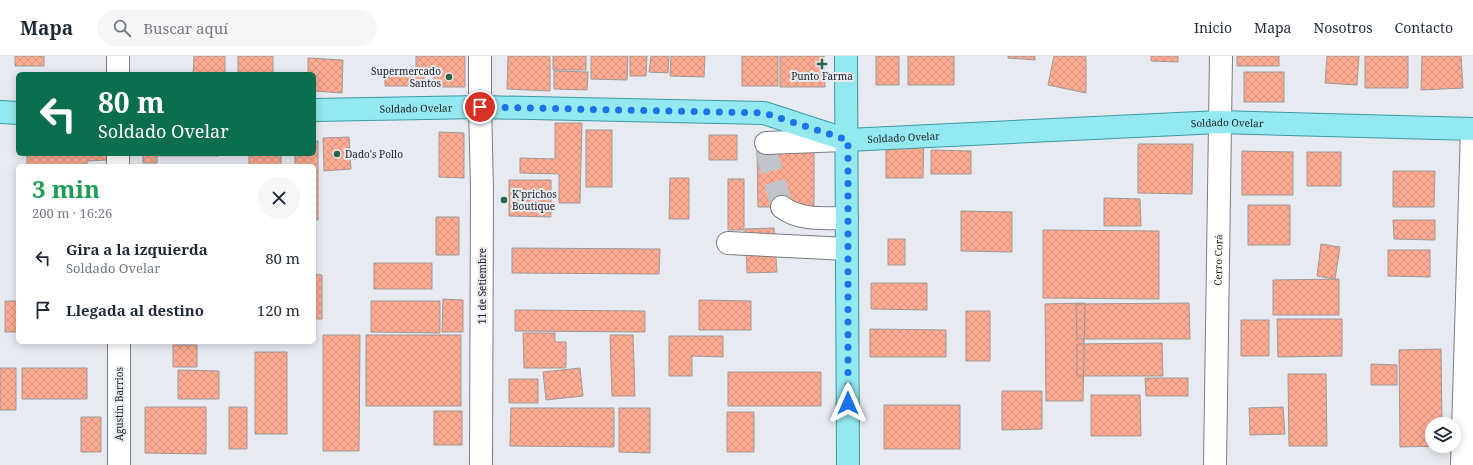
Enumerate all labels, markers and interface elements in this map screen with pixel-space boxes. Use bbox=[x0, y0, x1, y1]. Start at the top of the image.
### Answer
search box bbox=[97, 10, 377, 46]
text: Mapa bbox=[20, 15, 73, 41]
icon: search bbox=[111, 17, 133, 39]
text: Buscar aquí bbox=[143, 18, 228, 38]
text: Inicio bbox=[1194, 18, 1232, 37]
text: Mapa bbox=[1254, 18, 1292, 37]
text: Nosotros bbox=[1314, 18, 1373, 37]
text: Contacto bbox=[1395, 18, 1453, 37]
marker: Punto Farma bbox=[817, 59, 827, 69]
place label: Supermercado Santos bbox=[371, 64, 441, 90]
place label: Punto Farma bbox=[791, 69, 853, 83]
marker: Supermercado Santos bbox=[444, 72, 454, 82]
text: 80 m bbox=[98, 83, 165, 121]
icon: left bbox=[32, 88, 84, 140]
pin bbox=[463, 90, 497, 124]
icon: arrive bbox=[469, 96, 491, 118]
street label: Soldado Ovelar bbox=[380, 100, 453, 116]
street label: Soldado Ovelar bbox=[1191, 115, 1264, 130]
text: Soldado Ovelar bbox=[98, 119, 229, 143]
street label: Soldado Ovelar bbox=[867, 129, 940, 146]
place label: Dado's Pollo bbox=[345, 147, 403, 161]
marker: Dado's Pollo bbox=[332, 149, 342, 159]
text: 3 min bbox=[32, 172, 100, 205]
button: close bbox=[258, 177, 300, 219]
place label: K'prichos Boutique bbox=[512, 187, 557, 213]
marker: K'prichos Boutique bbox=[499, 195, 509, 205]
text: 200 m · 16:26 bbox=[32, 204, 112, 222]
street label: Cerro Corá bbox=[1211, 234, 1225, 286]
text: Gira a la izquierda bbox=[66, 239, 208, 259]
icon: left bbox=[32, 247, 54, 269]
text: 80 m bbox=[265, 248, 300, 268]
street label: 11 de Setiembre bbox=[475, 248, 489, 324]
text: Soldado Ovelar bbox=[66, 259, 160, 277]
icon: arrive bbox=[32, 299, 54, 321]
text: Llegada al destino bbox=[66, 300, 204, 320]
text: 120 m bbox=[257, 300, 300, 320]
street label: Agustín Barrios bbox=[112, 367, 126, 441]
position arrow bbox=[827, 382, 869, 424]
map controls bbox=[1425, 417, 1461, 453]
button: layers bbox=[1425, 417, 1461, 453]

